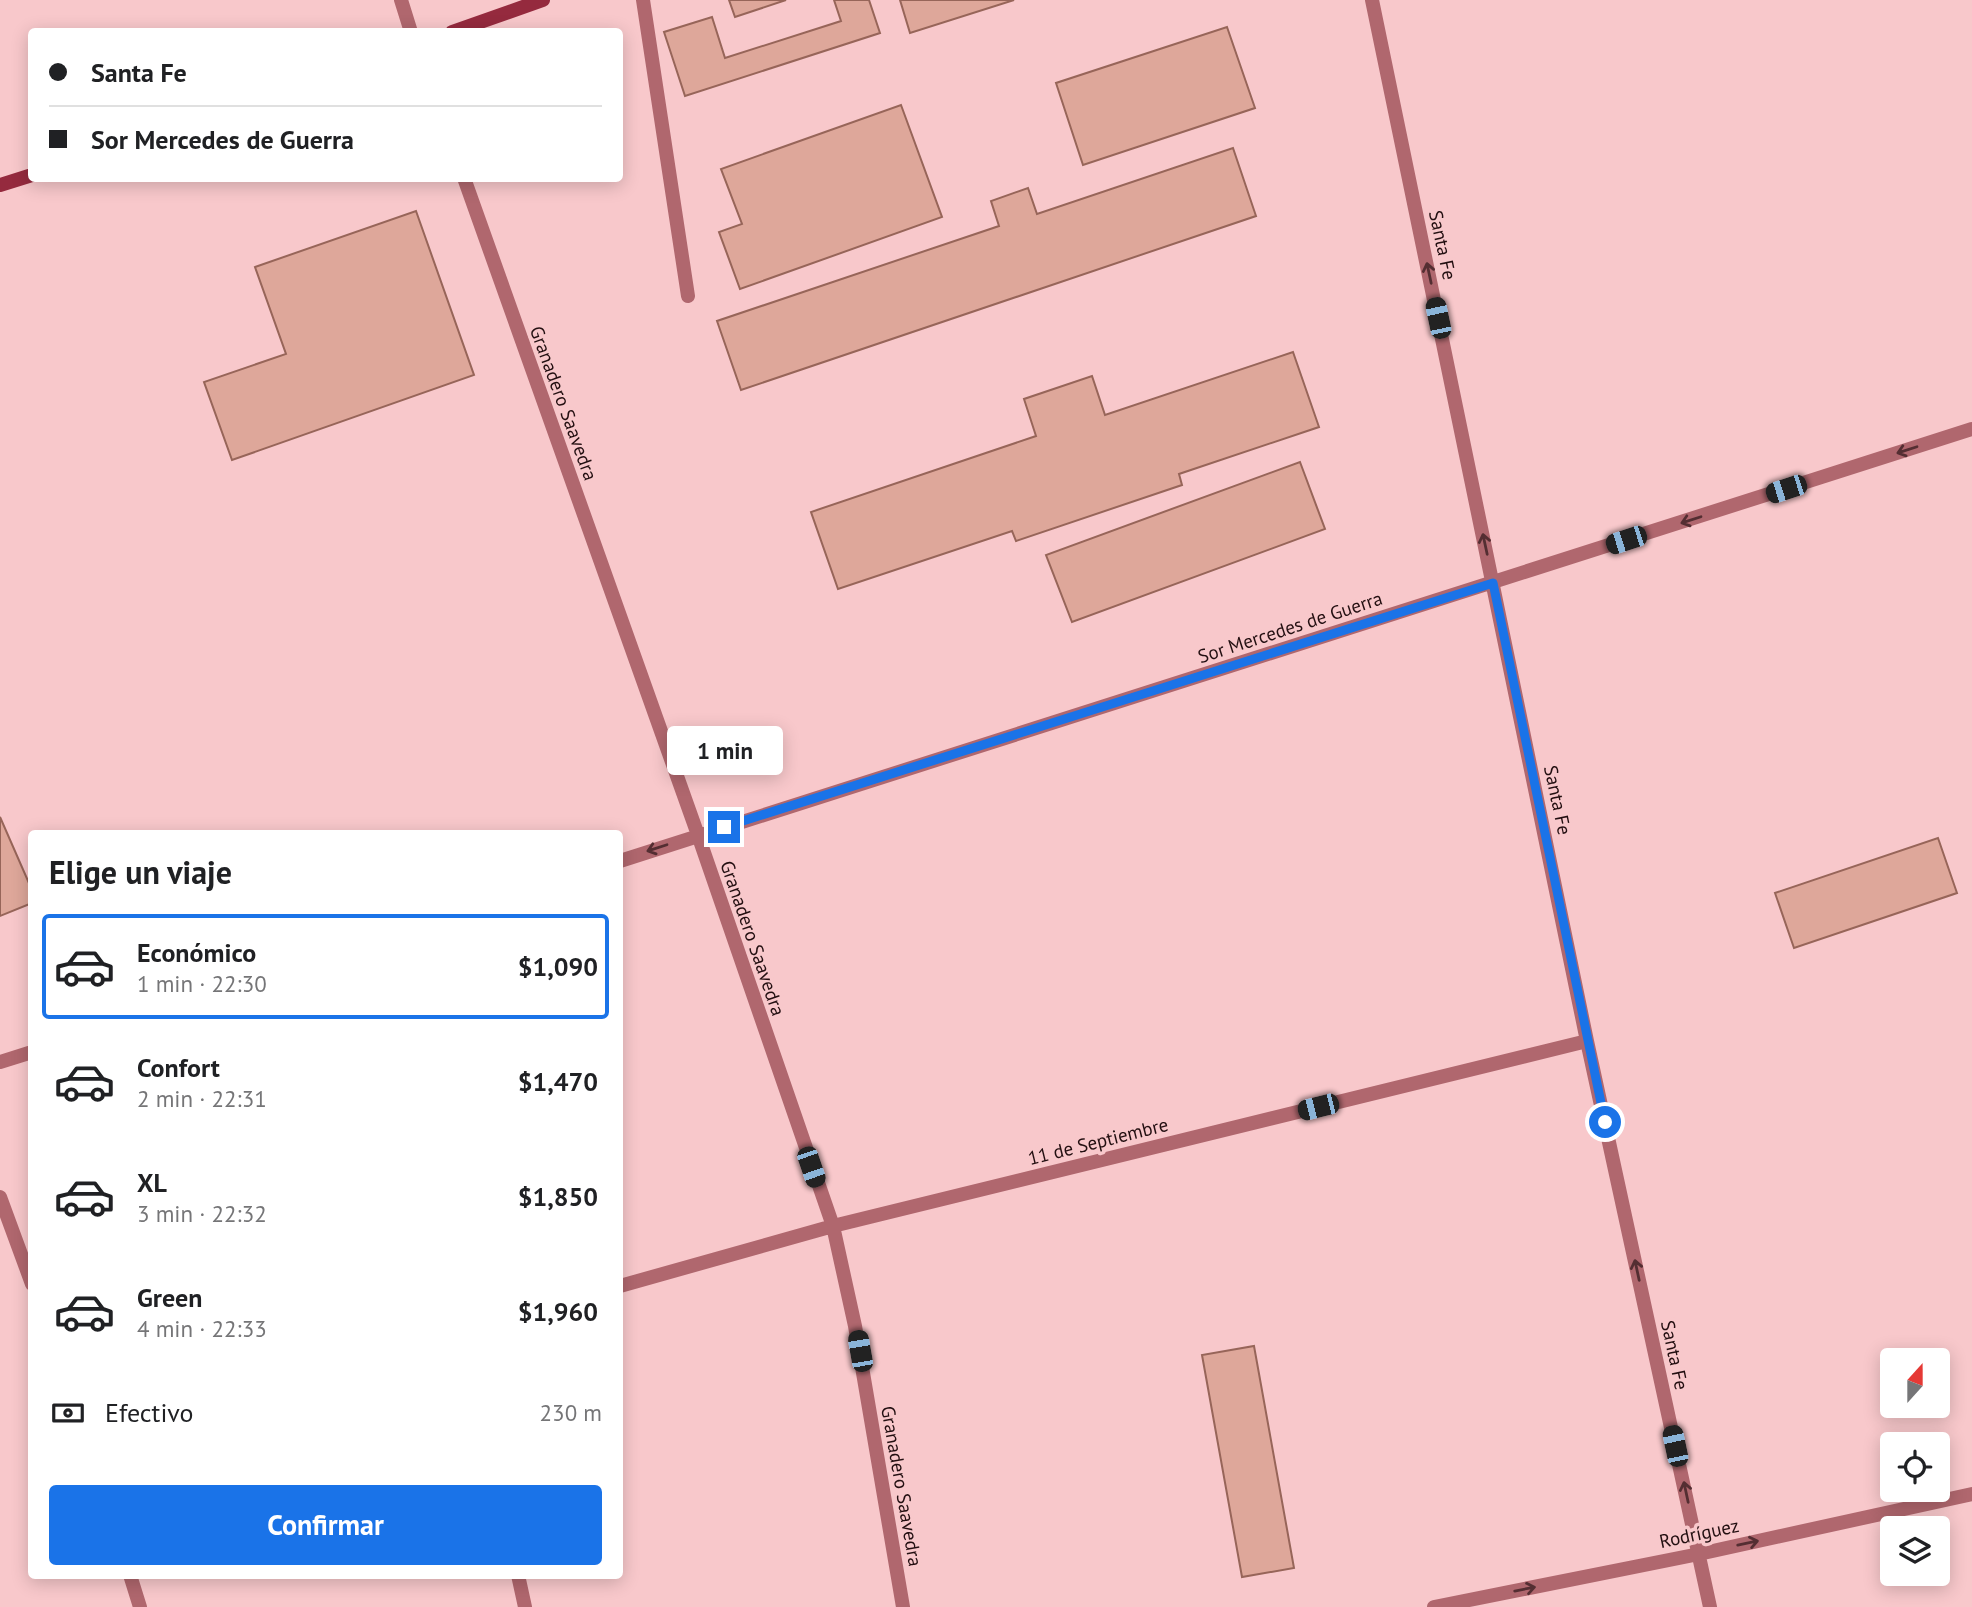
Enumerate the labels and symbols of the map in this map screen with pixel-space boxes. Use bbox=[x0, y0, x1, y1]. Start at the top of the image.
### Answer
street label: Santa Fe bbox=[1424, 208, 1462, 282]
one-way arrow bbox=[1421, 262, 1435, 285]
car bbox=[1424, 295, 1453, 341]
street label: Granadero Saavedra bbox=[525, 323, 603, 483]
one-way arrow bbox=[1896, 444, 1918, 457]
car bbox=[1763, 473, 1810, 505]
one-way arrow bbox=[1680, 514, 1702, 527]
car bbox=[1603, 524, 1650, 556]
one-way arrow bbox=[1478, 533, 1492, 556]
street label: Sor Mercedes de Guerra bbox=[1195, 586, 1385, 668]
callout: 1 min bbox=[666, 726, 782, 774]
street label: Santa Fe bbox=[1539, 763, 1577, 837]
route end bbox=[708, 811, 740, 843]
one-way arrow bbox=[646, 843, 668, 856]
street label: Granadero Saavedra bbox=[715, 857, 791, 1019]
car bbox=[1296, 1092, 1341, 1122]
route start bbox=[1589, 1106, 1621, 1138]
street label: 11 de Septiembre bbox=[1025, 1112, 1171, 1170]
car bbox=[795, 1144, 828, 1190]
one-way arrow bbox=[1630, 1259, 1643, 1282]
street label: Santa Fe bbox=[1656, 1318, 1694, 1392]
car bbox=[847, 1328, 874, 1374]
north arrow bbox=[1880, 1348, 1950, 1418]
street label: Granadero Saavedra bbox=[876, 1404, 928, 1568]
car bbox=[1661, 1423, 1690, 1469]
one-way arrow bbox=[1678, 1481, 1692, 1504]
street label: Rodríguez bbox=[1657, 1513, 1741, 1553]
one-way arrow bbox=[1736, 1536, 1759, 1549]
one-way arrow bbox=[1513, 1581, 1536, 1595]

